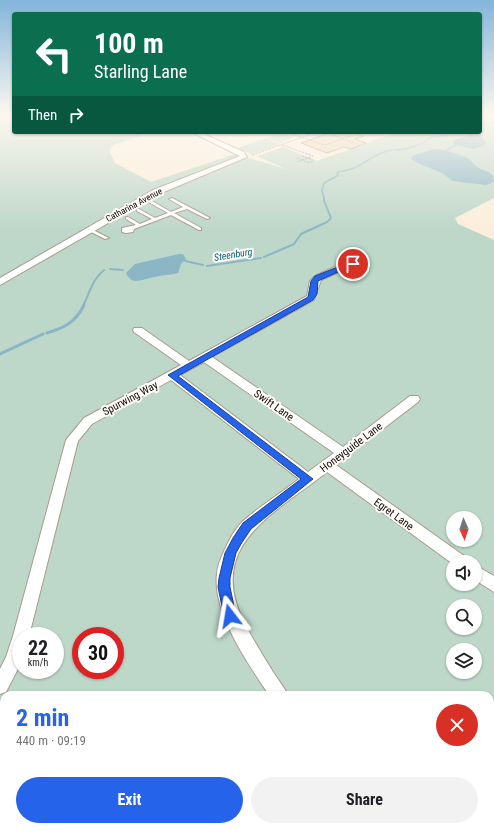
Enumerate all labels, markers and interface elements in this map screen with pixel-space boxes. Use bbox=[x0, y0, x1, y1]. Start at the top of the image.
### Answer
text: 100 m bbox=[94, 27, 164, 60]
icon: left bbox=[28, 28, 80, 80]
text: Starling Lane bbox=[94, 61, 187, 82]
icon: right bbox=[65, 104, 87, 126]
text: Then bbox=[28, 106, 57, 124]
street label: Catharina Avenue bbox=[104, 186, 164, 224]
water label: Steenburg bbox=[213, 246, 253, 263]
pin bbox=[336, 247, 370, 281]
icon: arrive bbox=[342, 253, 364, 275]
street label: Spurwing Way bbox=[100, 378, 161, 418]
street label: Swift Lane bbox=[251, 387, 296, 424]
street label: Honeyguide Lane bbox=[318, 420, 385, 475]
street label: Egret Lane bbox=[371, 496, 416, 533]
north arrow bbox=[446, 511, 482, 547]
map controls bbox=[446, 511, 482, 679]
button: sound bbox=[446, 555, 482, 591]
position arrow bbox=[209, 595, 251, 637]
button: search bbox=[446, 599, 482, 635]
speed limit sign: 30 bbox=[72, 627, 124, 679]
text: 22 bbox=[28, 636, 48, 660]
button: layers bbox=[446, 643, 482, 679]
text: km/h bbox=[28, 657, 48, 668]
text: 2 min bbox=[16, 704, 69, 732]
button: close bbox=[436, 704, 478, 746]
text: 440 m · 09:19 bbox=[16, 733, 86, 748]
button: Exit bbox=[16, 777, 243, 823]
button: Share bbox=[251, 777, 478, 823]

